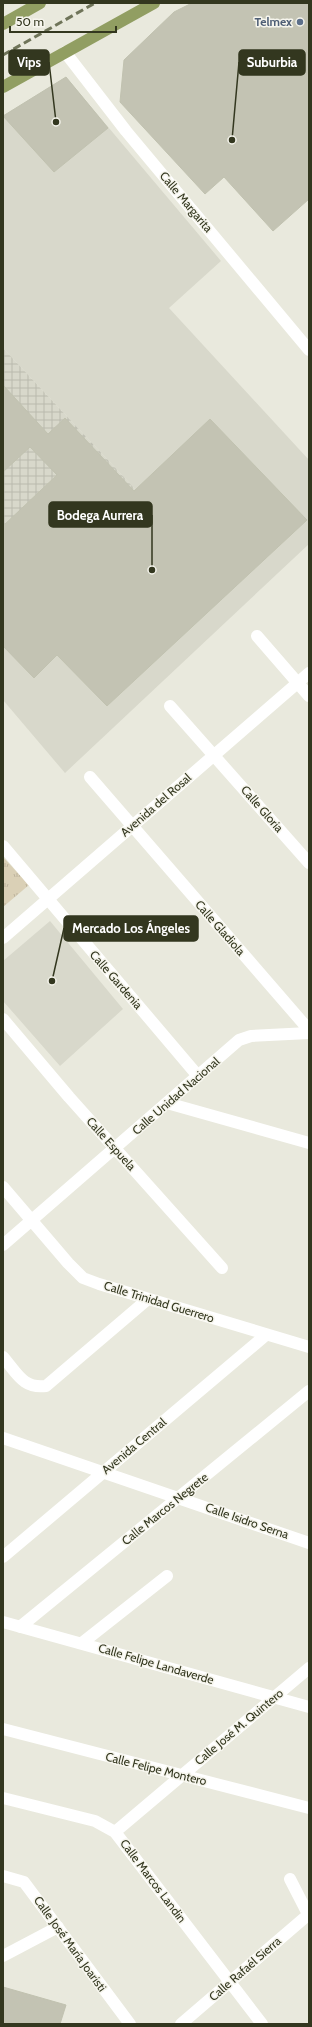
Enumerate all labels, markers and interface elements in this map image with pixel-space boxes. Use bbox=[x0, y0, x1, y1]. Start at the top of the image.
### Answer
scale bar bbox=[10, 8, 116, 34]
text: 50 m bbox=[16, 14, 44, 29]
place label: Telmex bbox=[254, 14, 292, 29]
marker: Telmex bbox=[295, 17, 305, 27]
callout: Vips bbox=[9, 50, 49, 75]
callout: Suburbia bbox=[239, 50, 305, 75]
text: Vips bbox=[17, 54, 42, 70]
text: Suburbia bbox=[247, 54, 298, 70]
street label: Calle Margarita bbox=[157, 168, 216, 235]
callout: Bodega Aurrera bbox=[49, 502, 152, 527]
text: Bodega Aurrera bbox=[57, 507, 144, 523]
street label: Avenida del Rosal bbox=[117, 770, 194, 839]
street label: Calle Gloria bbox=[238, 782, 287, 835]
street label: Calle Gladiola bbox=[192, 897, 249, 959]
callout: Mercado Los Ángeles bbox=[64, 916, 198, 941]
text: Mercado Los Ángeles bbox=[72, 919, 190, 936]
street label: Calle Gardenia bbox=[87, 947, 146, 1012]
street label: Calle Unidad Nacional bbox=[129, 1053, 223, 1138]
street label: Calle Espuela bbox=[83, 1114, 139, 1174]
street label: Calle Trinidad Guerrero bbox=[102, 1278, 216, 1326]
street label: Avenida Central bbox=[98, 1414, 169, 1477]
street label: Calle Marcos Negrete bbox=[119, 1469, 211, 1548]
street label: Calle Isidro Serna bbox=[204, 1499, 291, 1542]
street label: Calle Felipe Landaverde bbox=[97, 1640, 216, 1687]
street label: Calle José M. Quintero bbox=[191, 1685, 286, 1768]
street label: Calle Felipe Montero bbox=[104, 1749, 209, 1788]
street label: Calle Marcos Landin bbox=[117, 1836, 190, 1926]
street label: Calle José María Joaristi bbox=[31, 1893, 110, 1994]
street label: Calle Rafaél Sierra bbox=[206, 1933, 284, 2004]

